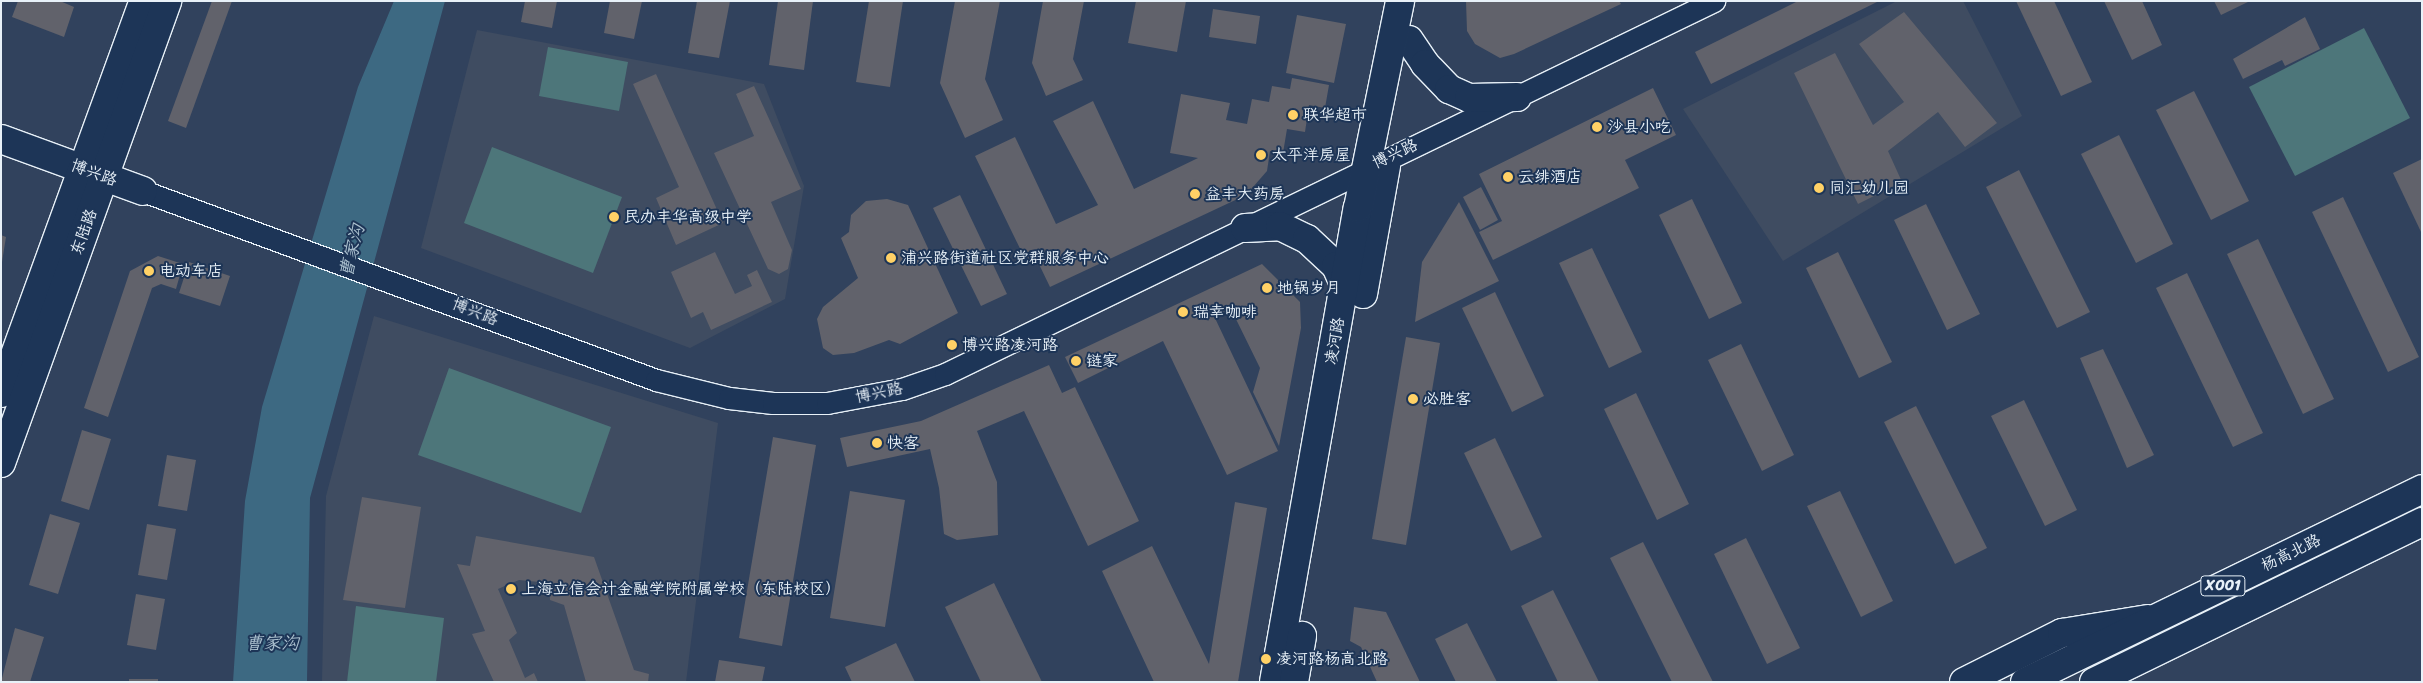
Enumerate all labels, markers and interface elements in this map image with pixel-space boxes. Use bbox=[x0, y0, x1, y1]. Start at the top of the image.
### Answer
place label: 联华超市 bbox=[1303, 105, 1367, 125]
marker: 联华超市 bbox=[1287, 109, 1299, 121]
place label: 沙县小吃 bbox=[1607, 117, 1671, 137]
marker: 沙县小吃 bbox=[1591, 121, 1603, 133]
street label: 博兴路 bbox=[1369, 135, 1421, 173]
place label: 太平洋房屋 bbox=[1271, 145, 1351, 165]
marker: 太平洋房屋 bbox=[1255, 149, 1267, 161]
street label: 博兴路 bbox=[68, 156, 120, 190]
place label: 云绯酒店 bbox=[1518, 167, 1582, 187]
marker: 云绯酒店 bbox=[1502, 171, 1514, 183]
place label: 同汇幼儿园 bbox=[1829, 178, 1909, 198]
marker: 同汇幼儿园 bbox=[1813, 182, 1825, 194]
place label: 益丰大药房 bbox=[1205, 184, 1285, 204]
marker: 益丰大药房 bbox=[1189, 188, 1201, 200]
street label: 东陆路 bbox=[67, 206, 101, 258]
place label: 民办丰华高级中学 bbox=[624, 207, 752, 227]
marker: 民办丰华高级中学 bbox=[608, 211, 620, 223]
water label: 曹家沟 bbox=[335, 222, 369, 280]
place label: 浦兴路街道社区党群服务中心 bbox=[901, 248, 1109, 268]
marker: 浦兴路街道社区党群服务中心 bbox=[885, 252, 897, 264]
place label: 电动车店 bbox=[159, 261, 223, 281]
marker: 电动车店 bbox=[143, 265, 155, 277]
place label: 地锅岁月 bbox=[1277, 278, 1341, 298]
marker: 地锅岁月 bbox=[1261, 282, 1273, 294]
street label: 博兴路 bbox=[449, 294, 501, 330]
place label: 瑞幸咖啡 bbox=[1193, 302, 1257, 322]
marker: 瑞幸咖啡 bbox=[1177, 306, 1189, 318]
street label: 凌河路 bbox=[1321, 316, 1349, 366]
place label: 博兴路凌河路 bbox=[962, 335, 1058, 355]
marker: 博兴路凌河路 bbox=[946, 339, 958, 351]
place label: 链家 bbox=[1086, 351, 1118, 371]
marker: 链家 bbox=[1070, 355, 1082, 367]
street label: 博兴路 bbox=[854, 379, 904, 407]
place label: 必胜客 bbox=[1423, 389, 1471, 409]
marker: 必胜客 bbox=[1407, 393, 1419, 405]
place label: 快客 bbox=[887, 433, 919, 453]
marker: 快客 bbox=[871, 437, 883, 449]
street label: 杨高北路 bbox=[2258, 530, 2324, 576]
road number: X001 bbox=[2199, 574, 2247, 598]
place label: 上海立信会计金融学院附属学校（东陆校区） bbox=[521, 579, 841, 599]
marker: 上海立信会计金融学院附属学校（东陆校区） bbox=[505, 583, 517, 595]
water label: 曹家沟 bbox=[245, 632, 299, 654]
place label: 凌河路杨高北路 bbox=[1276, 649, 1388, 669]
marker: 凌河路杨高北路 bbox=[1260, 653, 1272, 665]

